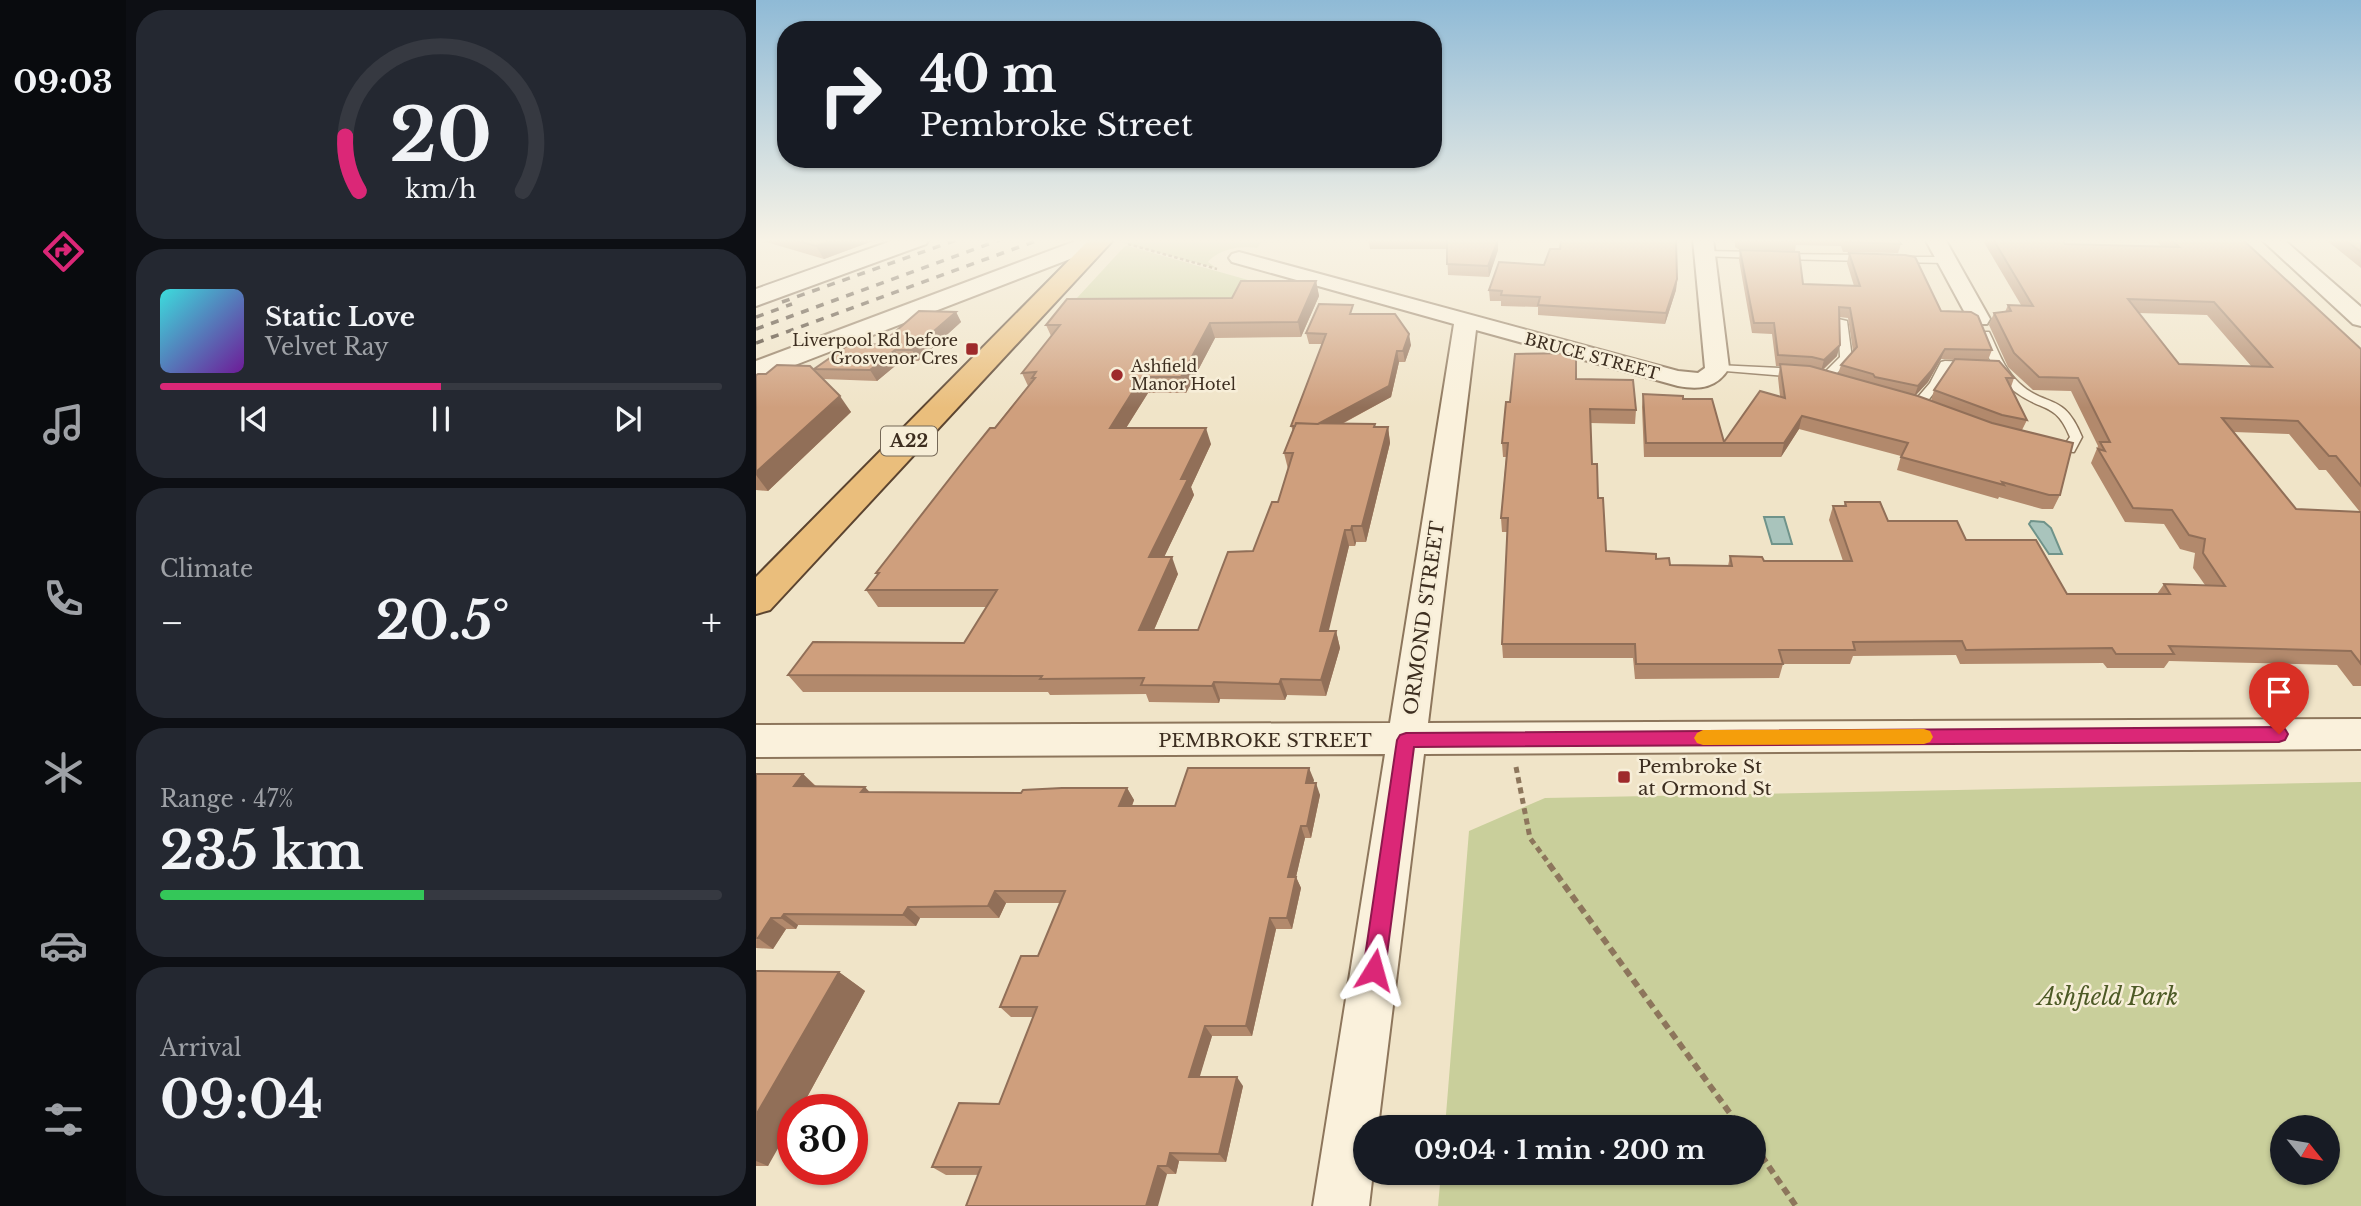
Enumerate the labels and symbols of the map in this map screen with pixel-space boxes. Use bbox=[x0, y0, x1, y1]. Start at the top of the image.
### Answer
street label: BRUCE STREET bbox=[1522, 328, 1662, 384]
place label: Liverpool Rd before Grosvenor Cres bbox=[792, 330, 958, 368]
marker: Liverpool Rd before Grosvenor Cres bbox=[964, 341, 980, 357]
place label: Ashfield Manor Hotel bbox=[1130, 356, 1236, 394]
marker: Ashfield Manor Hotel bbox=[1109, 367, 1125, 383]
road number: A22 bbox=[881, 426, 937, 456]
street label: ORMOND STREET bbox=[1399, 520, 1449, 716]
pin bbox=[2249, 662, 2309, 734]
street label: PEMBROKE STREET bbox=[1158, 729, 1372, 752]
place label: Pembroke St at Ormond St bbox=[1638, 755, 1773, 800]
marker: Pembroke St at Ormond St bbox=[1616, 769, 1632, 785]
position arrow bbox=[1337, 933, 1411, 1007]
park label: Ashfield Park bbox=[2035, 983, 2178, 1011]
speed limit sign: 30 bbox=[777, 1094, 868, 1185]
north arrow bbox=[2270, 1115, 2340, 1185]

